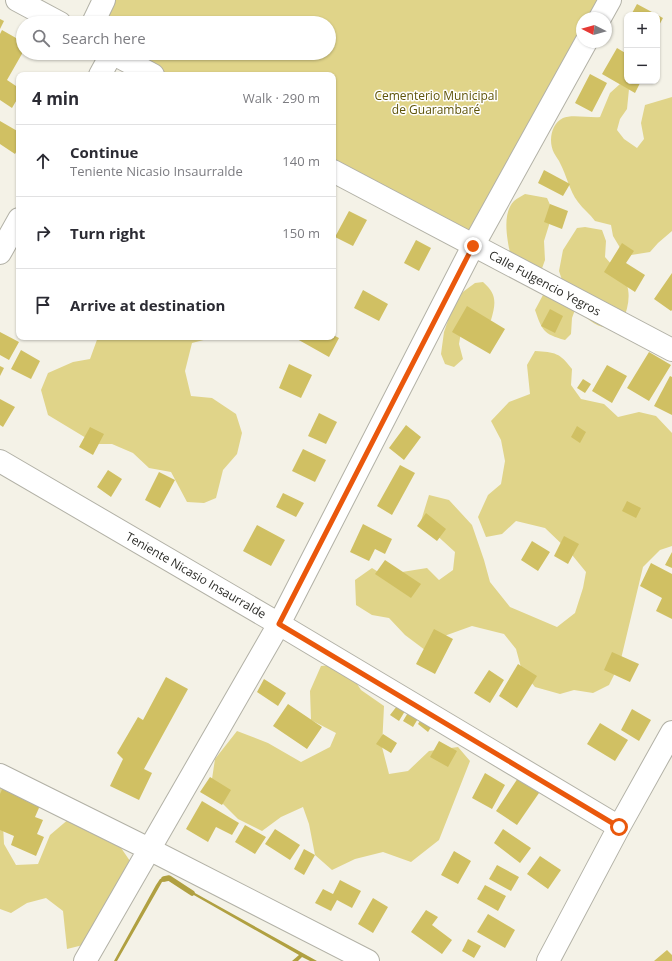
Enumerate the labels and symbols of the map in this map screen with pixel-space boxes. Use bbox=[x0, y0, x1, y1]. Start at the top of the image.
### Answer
north arrow bbox=[576, 12, 612, 48]
park label: Cementerio Municipal de Guarambaré bbox=[374, 87, 498, 118]
route end bbox=[464, 237, 482, 255]
street label: Calle Fulgencio Yegros bbox=[486, 246, 604, 320]
street label: Teniente Nicasio Insaurralde bbox=[123, 528, 270, 622]
route start bbox=[610, 818, 628, 836]

